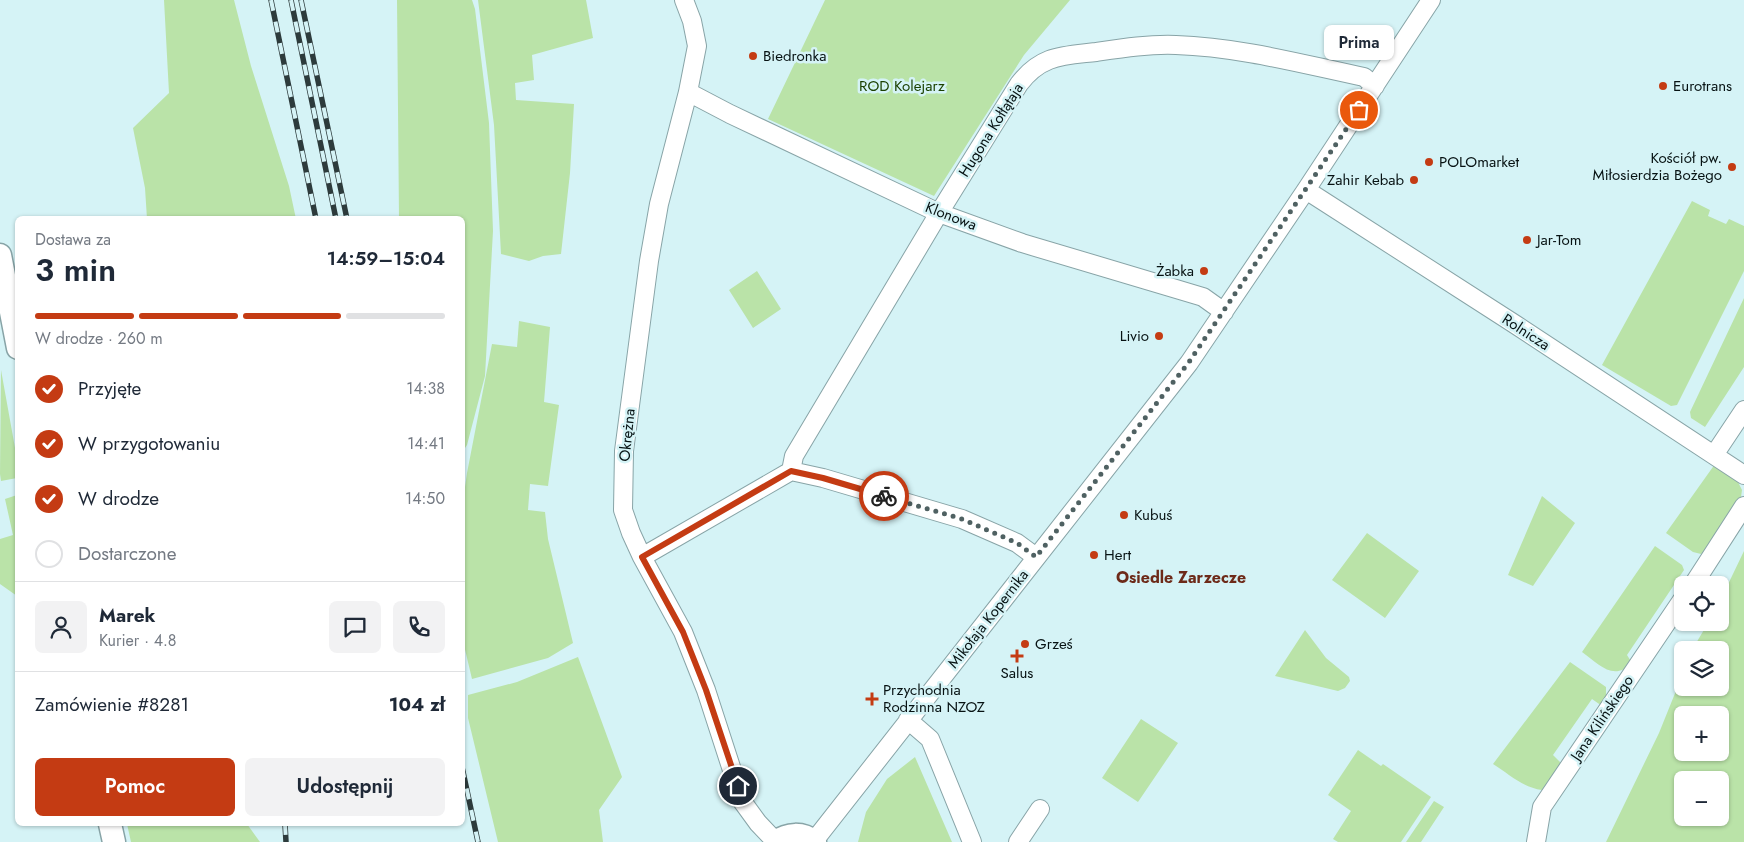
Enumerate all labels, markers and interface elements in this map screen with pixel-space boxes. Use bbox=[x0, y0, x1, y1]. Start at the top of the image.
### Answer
callout: Prima bbox=[1324, 25, 1394, 60]
text: Prima bbox=[1338, 31, 1380, 54]
place label: Biedronka bbox=[763, 45, 826, 67]
marker: Biedronka bbox=[747, 50, 759, 62]
park label: ROD Kolejarz bbox=[859, 75, 945, 97]
place label: Eurotrans bbox=[1673, 75, 1732, 97]
street label: Hugona Kołłątaja bbox=[953, 79, 1029, 181]
marker: Eurotrans bbox=[1657, 80, 1669, 92]
pin bbox=[1338, 89, 1380, 131]
icon: bag bbox=[1345, 96, 1373, 124]
place label: Kościół pw. Miłosierdzia Bożego bbox=[1593, 147, 1722, 186]
place label: POLOmarket bbox=[1439, 151, 1519, 173]
marker: POLOmarket bbox=[1423, 156, 1435, 168]
marker: Kościół pw. Miłosierdzia Bożego bbox=[1726, 161, 1738, 173]
place label: Zahir Kebab bbox=[1327, 169, 1404, 191]
marker: Zahir Kebab bbox=[1408, 174, 1420, 186]
street label: Klonowa bbox=[922, 196, 980, 236]
text: Dostawa za bbox=[35, 228, 111, 251]
place label: Jar-Tom bbox=[1535, 229, 1581, 251]
marker: Jar-Tom bbox=[1521, 234, 1533, 246]
text: 14:59–15:04 bbox=[327, 245, 445, 272]
text: 3 min bbox=[35, 247, 116, 293]
place label: Żabka bbox=[1156, 260, 1194, 282]
marker: Żabka bbox=[1198, 265, 1210, 277]
street label: Rolnicza bbox=[1498, 308, 1554, 356]
place label: Livio bbox=[1120, 325, 1149, 347]
text: W drodze · 260 m bbox=[35, 327, 163, 350]
marker: Livio bbox=[1153, 330, 1165, 342]
icon: check bbox=[35, 375, 63, 403]
text: Przyjęte bbox=[78, 375, 141, 402]
text: 14:38 bbox=[406, 377, 445, 400]
street label: Okrężna bbox=[613, 407, 641, 463]
icon: check bbox=[35, 430, 63, 458]
text: W przygotowaniu bbox=[78, 430, 220, 457]
text: 14:41 bbox=[407, 432, 445, 455]
courier bbox=[859, 471, 909, 521]
icon: bike bbox=[870, 482, 898, 510]
icon: check bbox=[35, 485, 63, 513]
text: W drodze bbox=[78, 485, 159, 512]
text: 14:50 bbox=[405, 487, 445, 510]
place label: Kubuś bbox=[1134, 504, 1172, 526]
marker: Kubuś bbox=[1118, 509, 1130, 521]
text: Dostarczone bbox=[78, 540, 177, 567]
place label: Hert bbox=[1104, 544, 1132, 566]
marker: Hert bbox=[1088, 549, 1100, 561]
street label: Mikołaja Kopernika bbox=[942, 565, 1034, 673]
district label: Osiedle Zarzecze bbox=[1116, 566, 1246, 589]
map controls bbox=[1674, 576, 1729, 826]
button: locate bbox=[1674, 576, 1729, 631]
button: person bbox=[35, 601, 87, 653]
button: chat bbox=[329, 601, 381, 653]
button: phone bbox=[393, 601, 445, 653]
text: Marek bbox=[99, 602, 156, 629]
text: Kurier · 4.8 bbox=[99, 629, 177, 652]
place label: Grześ bbox=[1035, 633, 1073, 655]
marker: Grześ bbox=[1019, 638, 1031, 650]
button: layers bbox=[1674, 641, 1729, 696]
marker: Salus bbox=[1011, 650, 1023, 662]
place label: Salus bbox=[1001, 662, 1033, 684]
street label: Jana Kilińskiego bbox=[1564, 671, 1639, 767]
place label: Przychodnia Rodzinna NZOZ bbox=[883, 679, 985, 718]
text: Zamówienie #8281 bbox=[35, 691, 189, 718]
text: 104 zł bbox=[389, 691, 445, 718]
marker: Przychodnia Rodzinna NZOZ bbox=[865, 692, 879, 706]
button: + bbox=[1674, 706, 1729, 761]
button: Pomoc bbox=[35, 758, 235, 816]
button: Udostępnij bbox=[245, 758, 445, 816]
pin bbox=[717, 765, 759, 807]
button: − bbox=[1674, 771, 1729, 826]
icon: home bbox=[724, 772, 752, 800]

